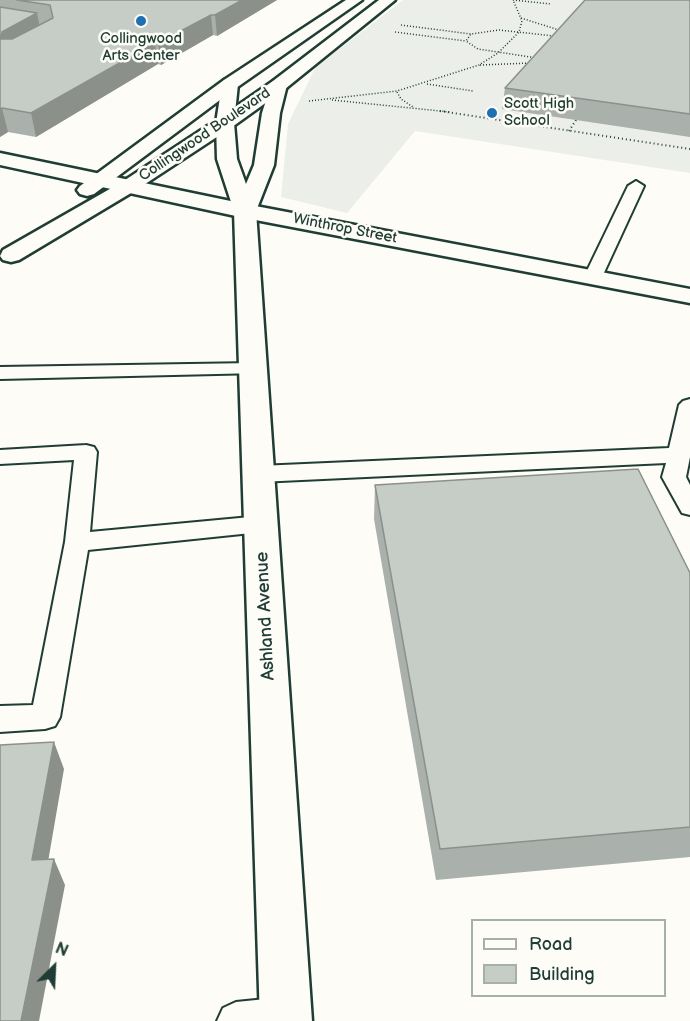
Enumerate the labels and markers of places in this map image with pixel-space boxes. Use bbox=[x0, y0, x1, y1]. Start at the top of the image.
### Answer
marker: Collingwood Arts Center bbox=[134, 14, 148, 28]
place label: Collingwood Arts Center bbox=[100, 30, 182, 65]
place label: Scott High School bbox=[504, 95, 574, 130]
marker: Scott High School bbox=[485, 106, 499, 120]

